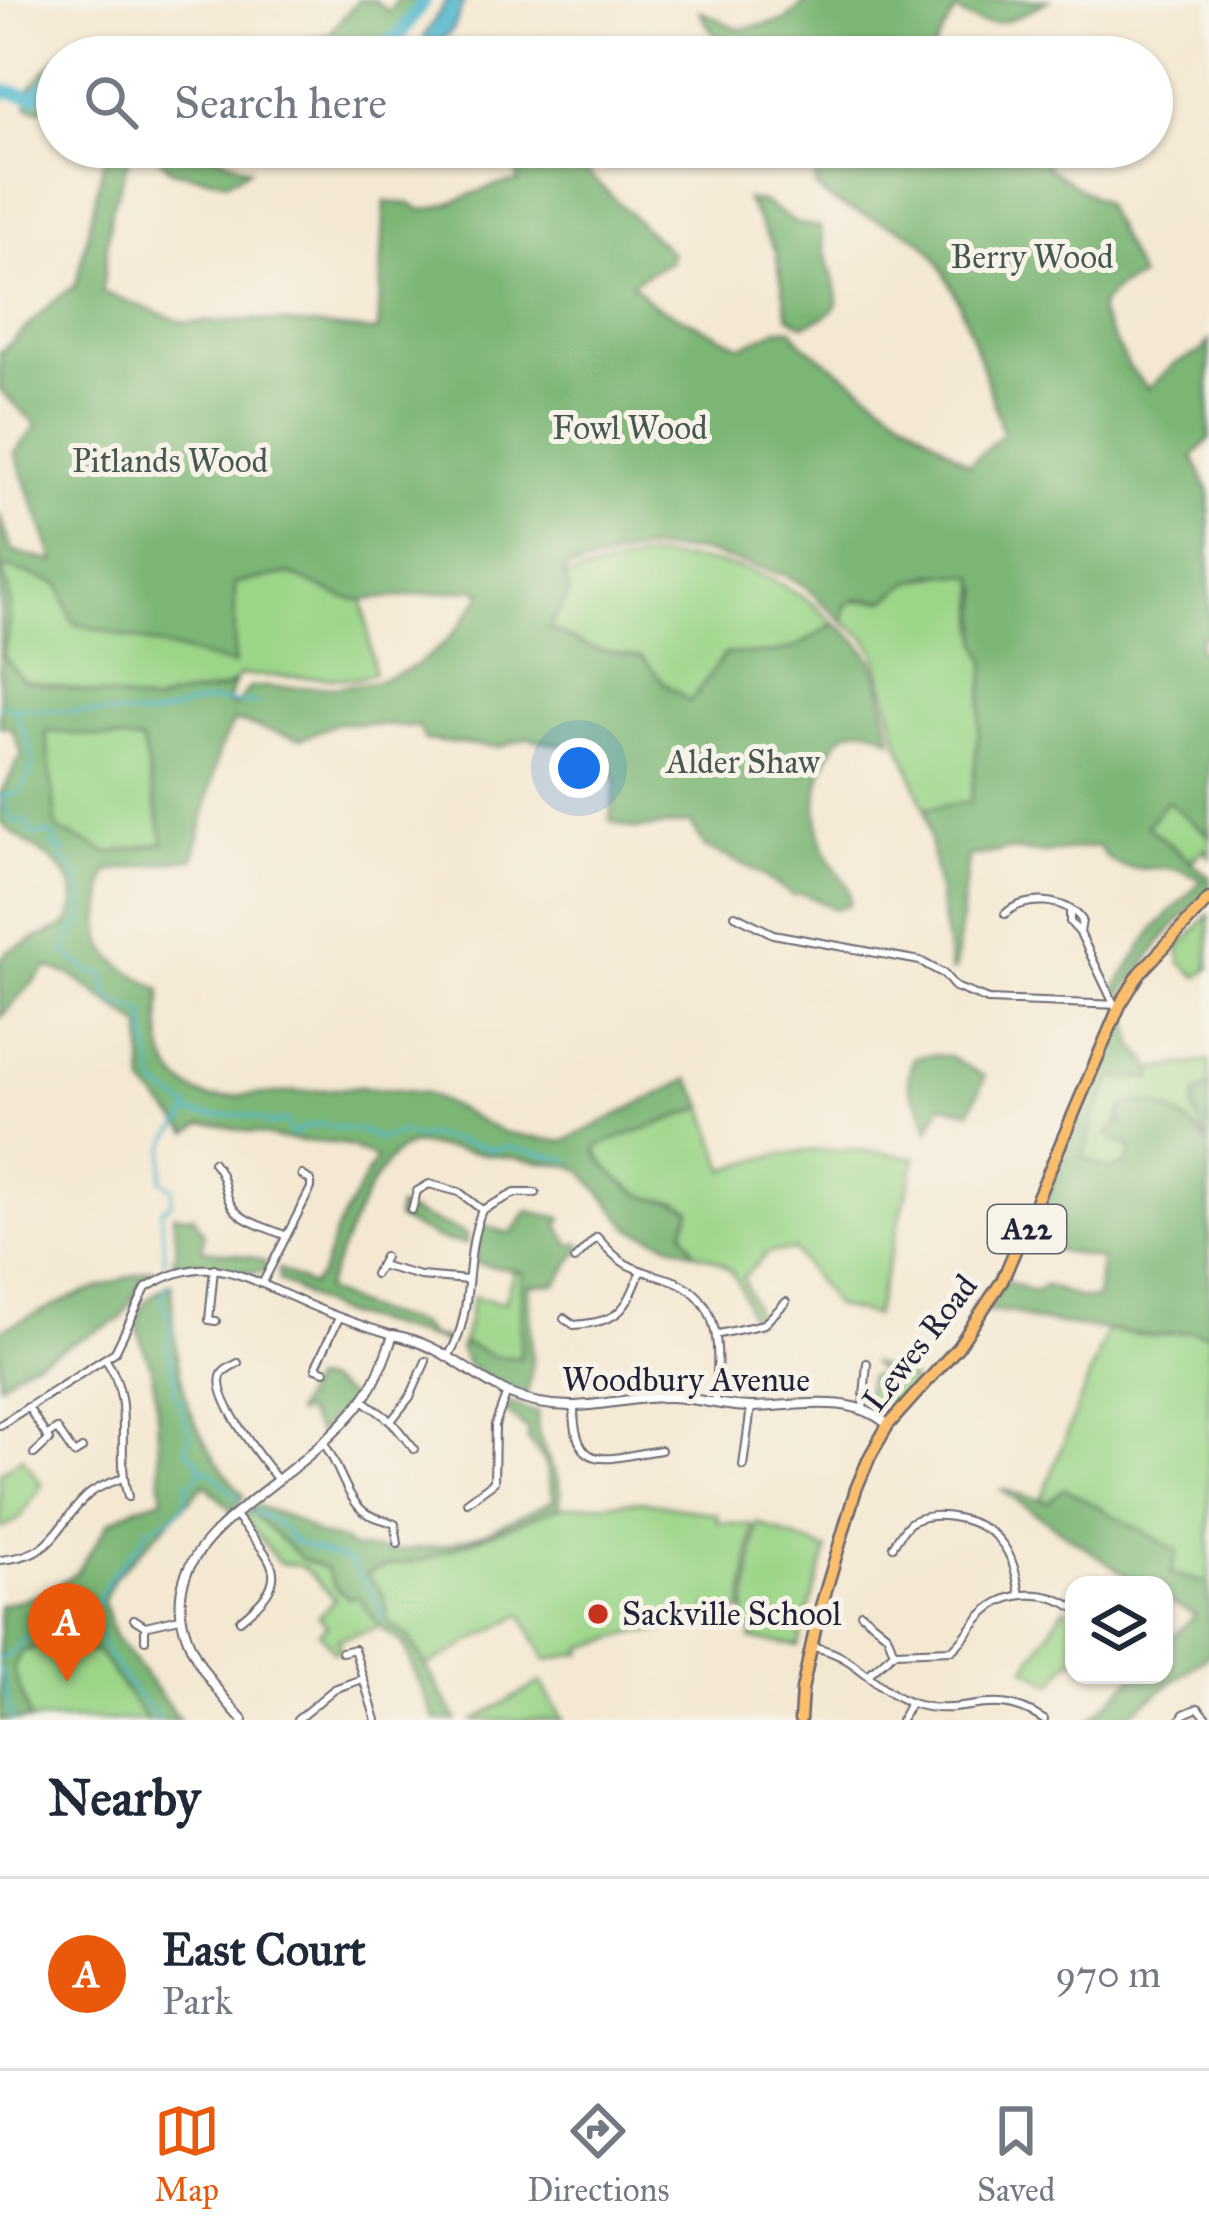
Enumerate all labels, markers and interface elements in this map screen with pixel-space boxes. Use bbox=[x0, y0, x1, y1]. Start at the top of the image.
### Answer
search box bbox=[36, 36, 1173, 168]
icon: search bbox=[78, 69, 144, 135]
text: Search here bbox=[174, 75, 387, 130]
park label: Berry Wood bbox=[950, 237, 1114, 277]
park label: Fowl Wood bbox=[552, 408, 708, 448]
park label: Pitlands Wood bbox=[72, 441, 269, 481]
your location bbox=[549, 738, 609, 798]
park label: Alder Shaw bbox=[664, 742, 821, 782]
road number: A22 bbox=[988, 1205, 1066, 1253]
street label: Lewes Road bbox=[854, 1266, 986, 1419]
street label: Woodbury Avenue bbox=[562, 1360, 810, 1400]
map controls bbox=[1065, 1576, 1173, 1684]
button: layers bbox=[1065, 1576, 1173, 1684]
pin: A bbox=[28, 1583, 106, 1682]
place label: Sackville School bbox=[622, 1594, 842, 1634]
marker: Sackville School bbox=[585, 1601, 611, 1627]
text: Nearby bbox=[48, 1767, 200, 1829]
text: East Court bbox=[162, 1922, 366, 1977]
text: A bbox=[74, 1950, 100, 1998]
text: 970 m bbox=[1055, 1950, 1161, 1998]
text: Park bbox=[162, 1977, 233, 2025]
tab: Map bbox=[154, 2098, 220, 2210]
tab: Directions bbox=[527, 2098, 669, 2210]
tab: Saved bbox=[977, 2098, 1055, 2210]

